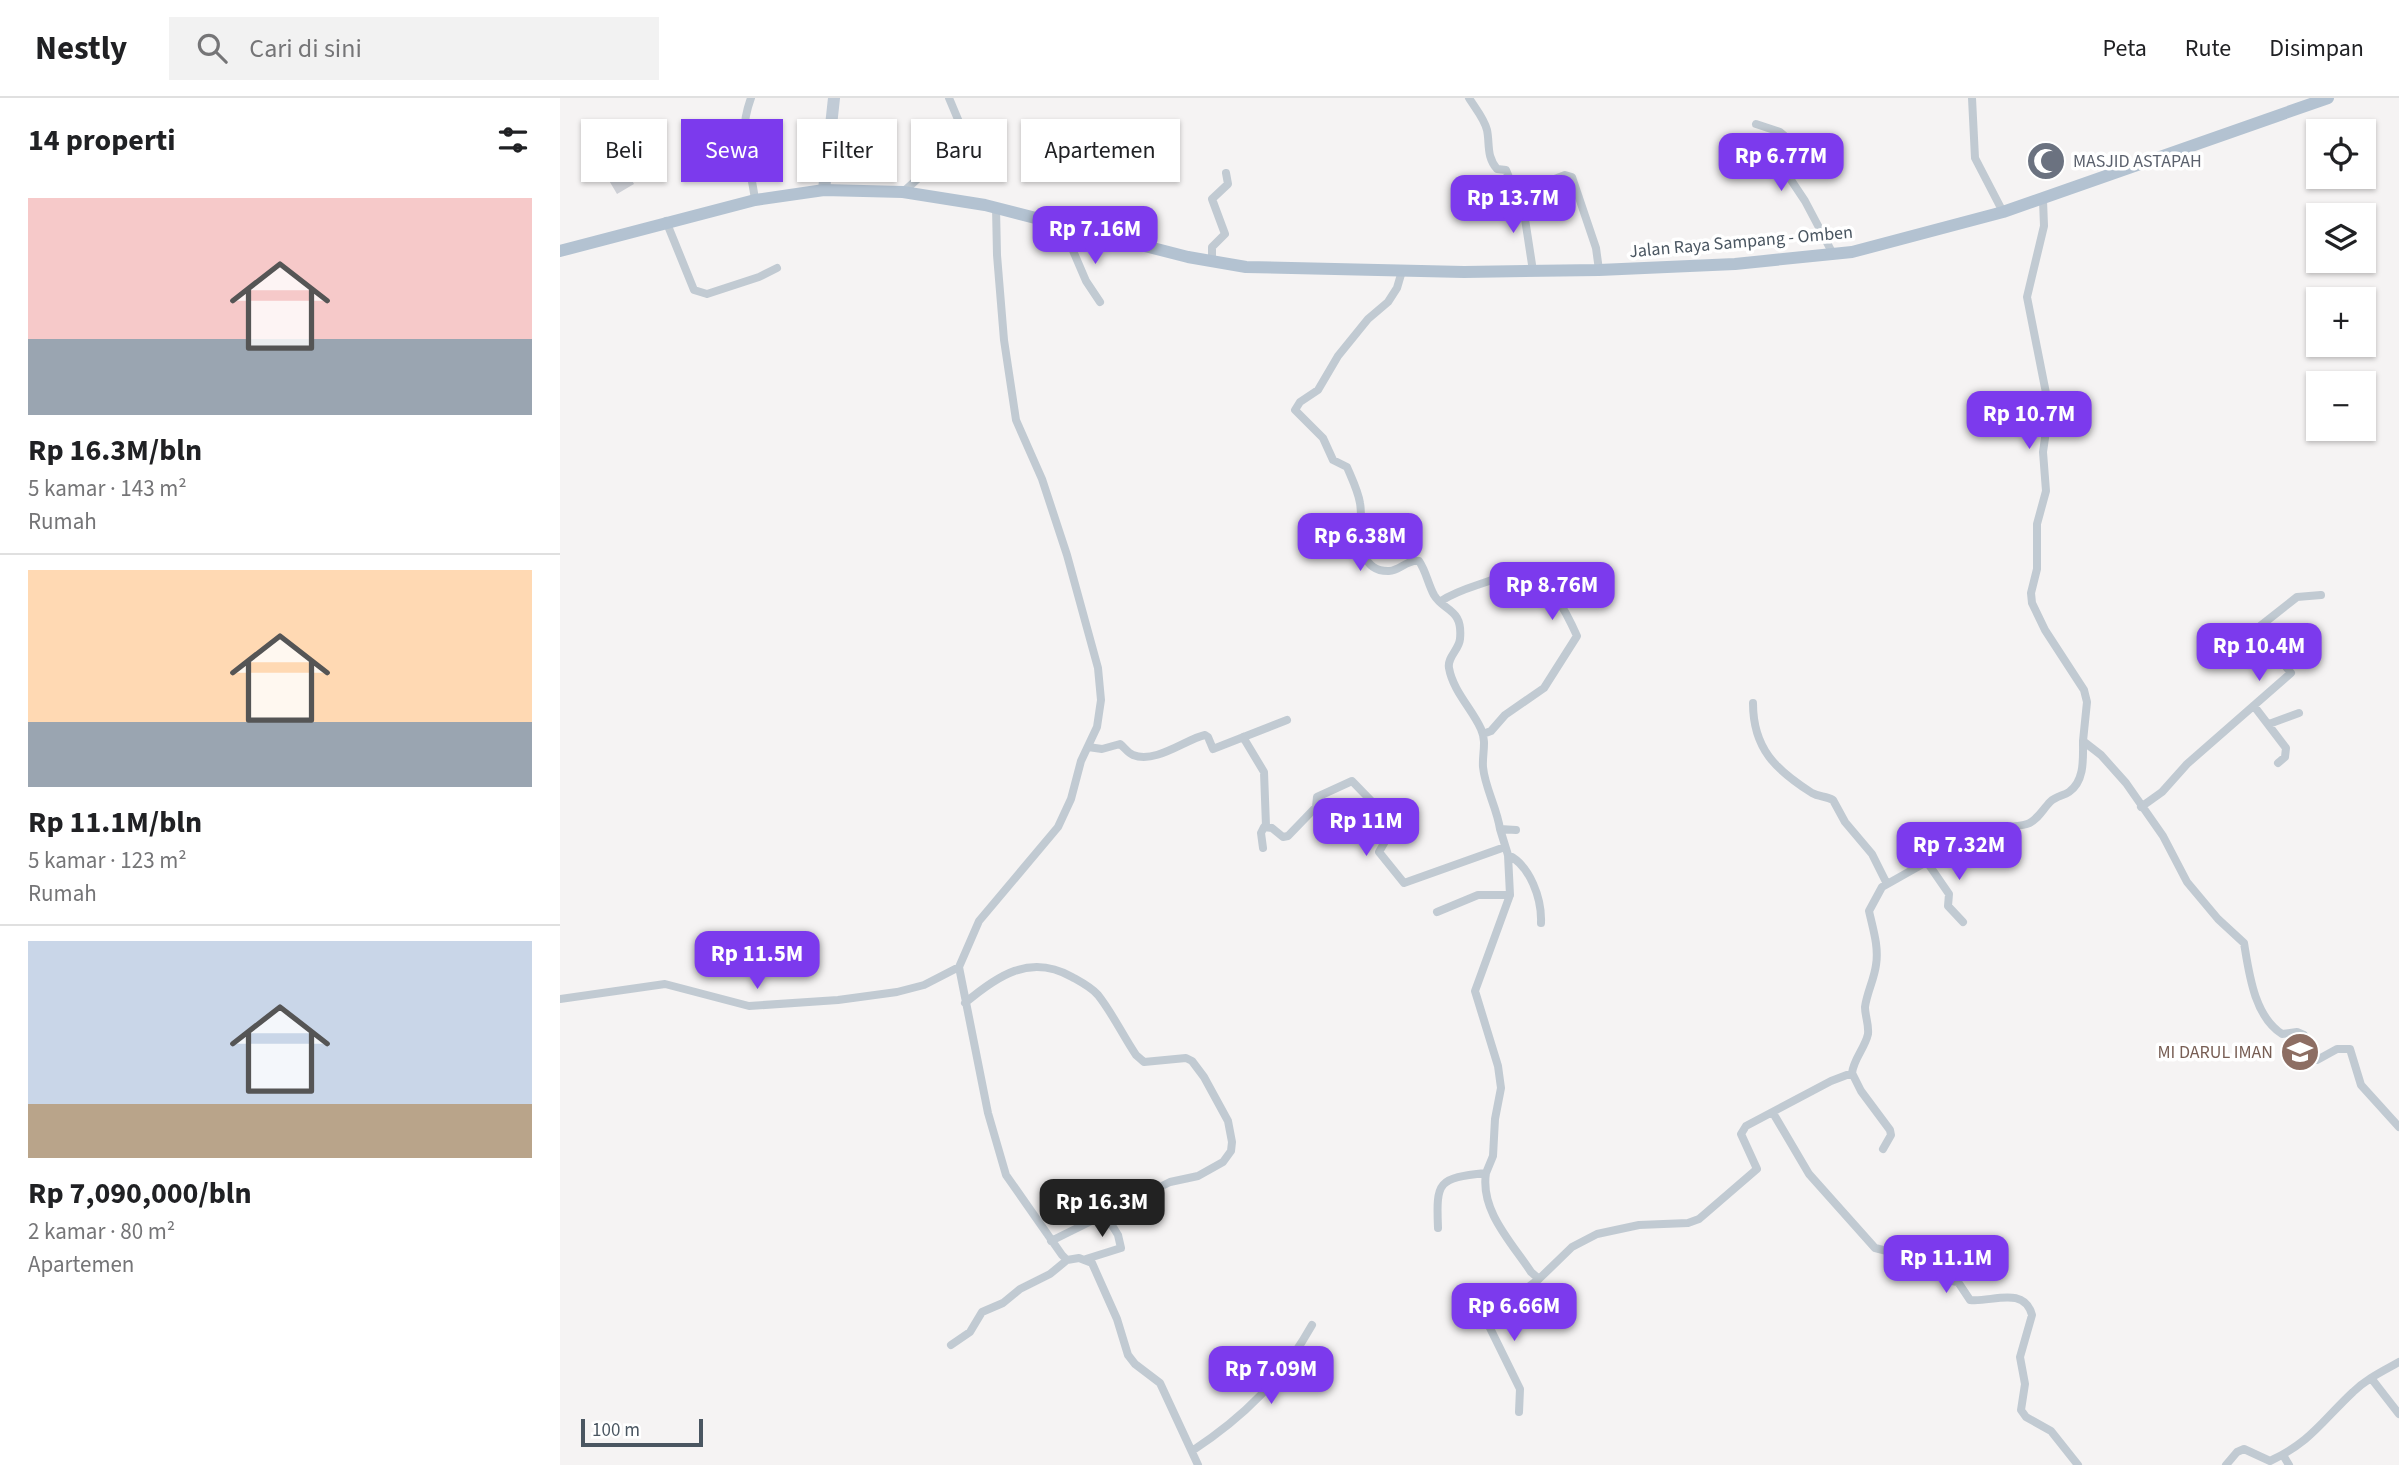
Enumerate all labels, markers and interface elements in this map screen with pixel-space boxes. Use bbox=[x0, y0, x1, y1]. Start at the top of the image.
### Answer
search box bbox=[169, 17, 659, 80]
text: Nestly bbox=[35, 25, 127, 72]
icon: search bbox=[193, 29, 231, 67]
text: Cari di sini bbox=[249, 30, 362, 67]
text: Peta bbox=[2102, 31, 2147, 66]
text: Rute bbox=[2185, 31, 2231, 66]
text: Disimpan bbox=[2269, 31, 2364, 66]
text: 14 properti bbox=[28, 119, 176, 162]
chip: Beli bbox=[581, 119, 667, 182]
chip: Sewa bbox=[681, 119, 783, 182]
chip: Filter bbox=[797, 119, 897, 182]
chip: Baru bbox=[911, 119, 1007, 182]
chip: Apartemen bbox=[1021, 119, 1180, 182]
map controls bbox=[2306, 119, 2376, 441]
button: locate bbox=[2306, 119, 2376, 189]
icon: filters bbox=[494, 121, 532, 159]
pin: Rp 6.77M bbox=[1709, 134, 1853, 193]
text: Rp 6.77M bbox=[1735, 139, 1827, 172]
mosque icon: MASJID ASTAPAH bbox=[2025, 140, 2067, 182]
place label: MASJID ASTAPAH bbox=[2073, 149, 2202, 174]
pin: Rp 13.7M bbox=[1441, 176, 1585, 235]
text: Rp 13.7M bbox=[1467, 181, 1559, 214]
button: layers bbox=[2306, 203, 2376, 273]
pin: Rp 7.16M bbox=[1023, 206, 1167, 266]
text: Rp 7.16M bbox=[1049, 212, 1141, 245]
street label: Jalan Raya Sampang - Omben bbox=[1628, 220, 1854, 264]
icon: home bbox=[217, 243, 343, 369]
button: + bbox=[2306, 287, 2376, 357]
button: − bbox=[2306, 371, 2376, 441]
pin: Rp 10.7M bbox=[1957, 392, 2101, 451]
text: Rp 10.7M bbox=[1983, 397, 2075, 430]
text: Rp 16.3M/bln bbox=[28, 429, 202, 472]
text: 5 kamar · 143 m² bbox=[28, 472, 187, 505]
text: Rumah bbox=[28, 505, 97, 538]
pin: Rp 6.38M bbox=[1288, 514, 1432, 573]
text: Rp 6.38M bbox=[1314, 519, 1406, 552]
pin: Rp 8.76M bbox=[1480, 562, 1624, 622]
text: Rp 8.76M bbox=[1506, 568, 1598, 601]
icon: home bbox=[217, 615, 343, 741]
pin: Rp 10.4M bbox=[2187, 624, 2331, 683]
text: Rp 10.4M bbox=[2213, 629, 2305, 662]
pin: Rp 11M bbox=[1309, 798, 1423, 858]
text: Rp 11.1M/bln bbox=[28, 801, 202, 844]
text: Rp 11M bbox=[1329, 804, 1403, 837]
pin: Rp 7.32M bbox=[1887, 822, 2031, 882]
text: Rp 7.32M bbox=[1913, 828, 2005, 861]
text: 5 kamar · 123 m² bbox=[28, 844, 187, 877]
text: Rumah bbox=[28, 877, 97, 910]
pin: Rp 11.5M bbox=[685, 932, 829, 991]
text: Rp 11.5M bbox=[711, 937, 803, 970]
icon: home bbox=[217, 986, 343, 1112]
school or university icon: MI DARUL IMAN bbox=[2279, 1031, 2321, 1073]
place label: MI DARUL IMAN bbox=[2157, 1040, 2273, 1065]
text: Rp 7,090,000/bln bbox=[28, 1172, 252, 1215]
pin: Rp 16.3M bbox=[1030, 1180, 1174, 1239]
text: Rp 16.3M bbox=[1056, 1185, 1148, 1218]
text: 2 kamar · 80 m² bbox=[28, 1215, 175, 1248]
pin: Rp 11.1M bbox=[1874, 1236, 2018, 1295]
text: Rp 11.1M bbox=[1900, 1241, 1992, 1274]
text: Apartemen bbox=[28, 1248, 134, 1281]
pin: Rp 6.66M bbox=[1442, 1284, 1586, 1343]
text: Rp 6.66M bbox=[1468, 1289, 1560, 1322]
pin: Rp 7.09M bbox=[1199, 1346, 1343, 1406]
text: Rp 7.09M bbox=[1225, 1352, 1317, 1385]
scale bar bbox=[581, 1416, 704, 1448]
text: 100 m bbox=[592, 1417, 640, 1444]

